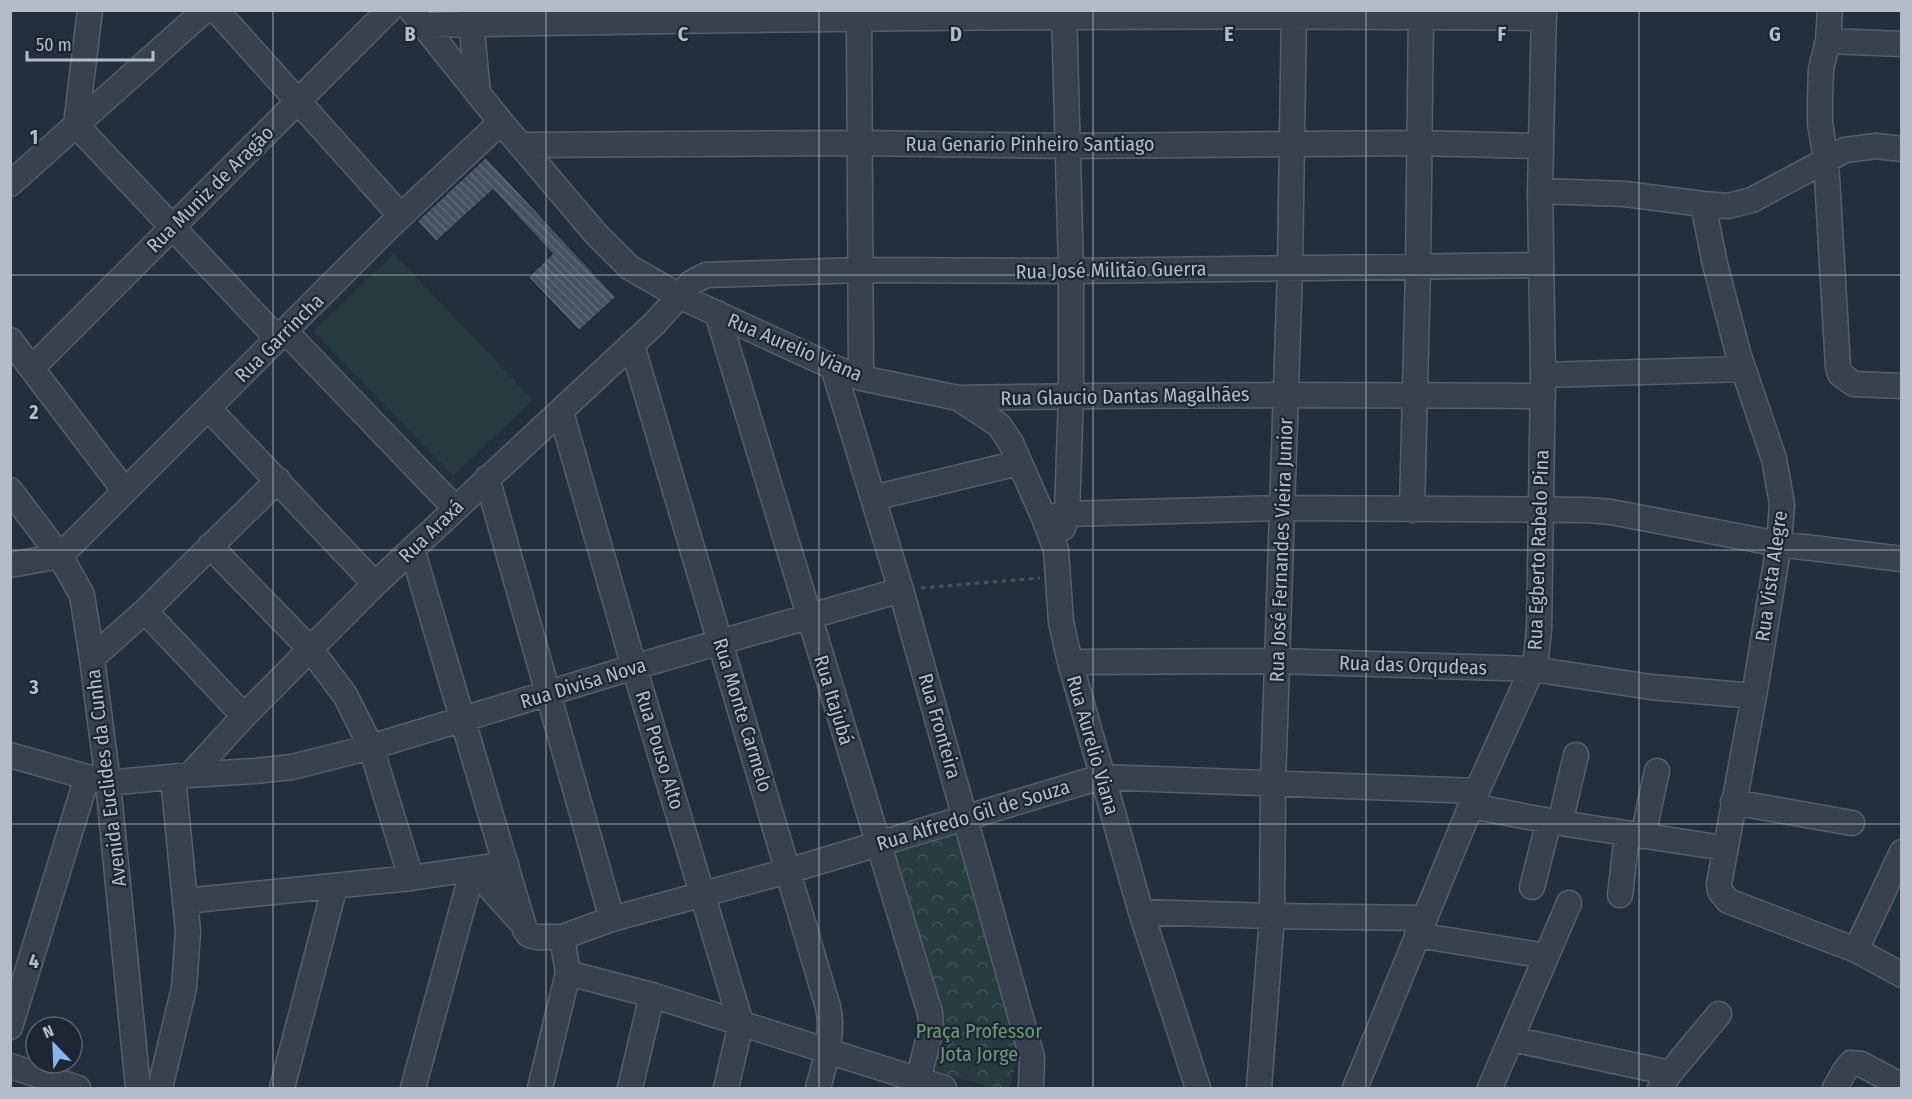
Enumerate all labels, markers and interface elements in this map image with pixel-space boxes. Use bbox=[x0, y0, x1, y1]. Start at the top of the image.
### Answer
text: B bbox=[404, 22, 416, 46]
text: C bbox=[678, 22, 689, 46]
text: D bbox=[950, 22, 962, 46]
text: E bbox=[1224, 22, 1234, 46]
text: F bbox=[1498, 22, 1507, 46]
text: G bbox=[1769, 22, 1781, 46]
scale bar bbox=[27, 24, 153, 62]
text: 50 m bbox=[36, 34, 72, 56]
street label: Rua Muniz de Aragão bbox=[141, 120, 279, 258]
text: 1 bbox=[30, 125, 38, 149]
street label: Rua Genario Pinheiro Santiago bbox=[906, 132, 1154, 156]
street label: Rua José Militão Guerra bbox=[1015, 256, 1207, 284]
street label: Rua Garrincha bbox=[230, 289, 328, 387]
street label: Rua Aurelio Viana bbox=[724, 308, 866, 386]
street label: Rua Glaucio Dantas Magalhães bbox=[1000, 382, 1250, 410]
text: 2 bbox=[28, 400, 39, 424]
street label: Rua José Fernandes Vieira Junior bbox=[1264, 417, 1298, 683]
street label: Rua Egberto Rabelo Pina bbox=[1523, 449, 1553, 651]
street label: Rua Araxá bbox=[394, 494, 468, 568]
street label: Rua Vista Alegre bbox=[1750, 509, 1792, 643]
street label: Rua Monte Carmelo bbox=[708, 635, 778, 795]
street label: Rua das Orqudeas bbox=[1338, 650, 1488, 680]
street label: Rua Divisa Nova bbox=[517, 652, 649, 714]
street label: Rua Itajubá bbox=[809, 652, 859, 748]
street label: Avenida Euclides da Cunha bbox=[81, 668, 131, 888]
street label: Rua Fronteira bbox=[913, 670, 967, 782]
street label: Rua Aurelio Viana bbox=[1062, 672, 1124, 818]
text: 3 bbox=[28, 675, 39, 699]
street label: Rua Pouso Alto bbox=[631, 688, 689, 812]
street label: Rua Alfredo Gil de Souza bbox=[874, 774, 1072, 856]
text: 4 bbox=[29, 949, 39, 973]
north arrow bbox=[24, 1015, 84, 1075]
park label: Praça Professor Jota Jorge bbox=[916, 1019, 1042, 1066]
text: N bbox=[40, 1021, 56, 1042]

